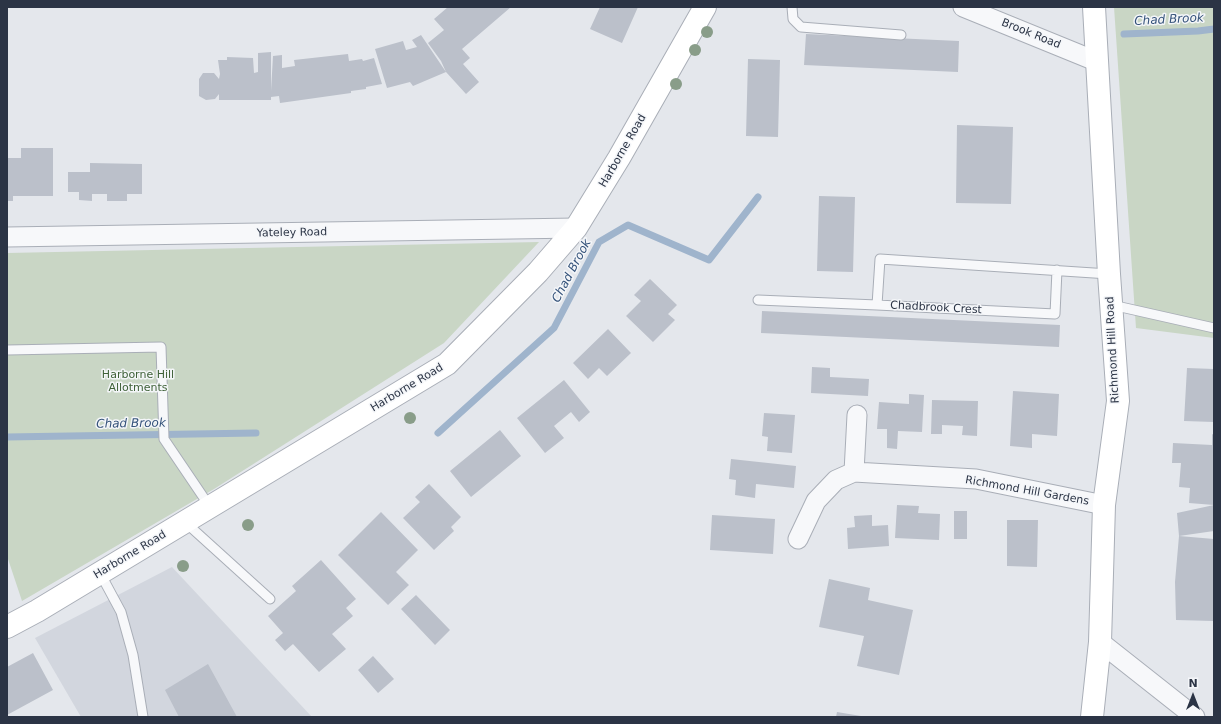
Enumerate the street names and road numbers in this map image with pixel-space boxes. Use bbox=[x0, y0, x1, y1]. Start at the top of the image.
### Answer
street label: Brook Road bbox=[999, 16, 1063, 52]
street label: Harborne Road bbox=[597, 112, 649, 190]
street label: Yateley Road bbox=[257, 226, 327, 240]
street label: Richmond Hill Road bbox=[1104, 296, 1122, 404]
street label: Chadbrook Crest bbox=[890, 299, 982, 317]
street label: Harborne Road bbox=[368, 361, 446, 415]
street label: Richmond Hill Gardens bbox=[964, 474, 1090, 508]
street label: Harborne Road bbox=[91, 528, 169, 582]

